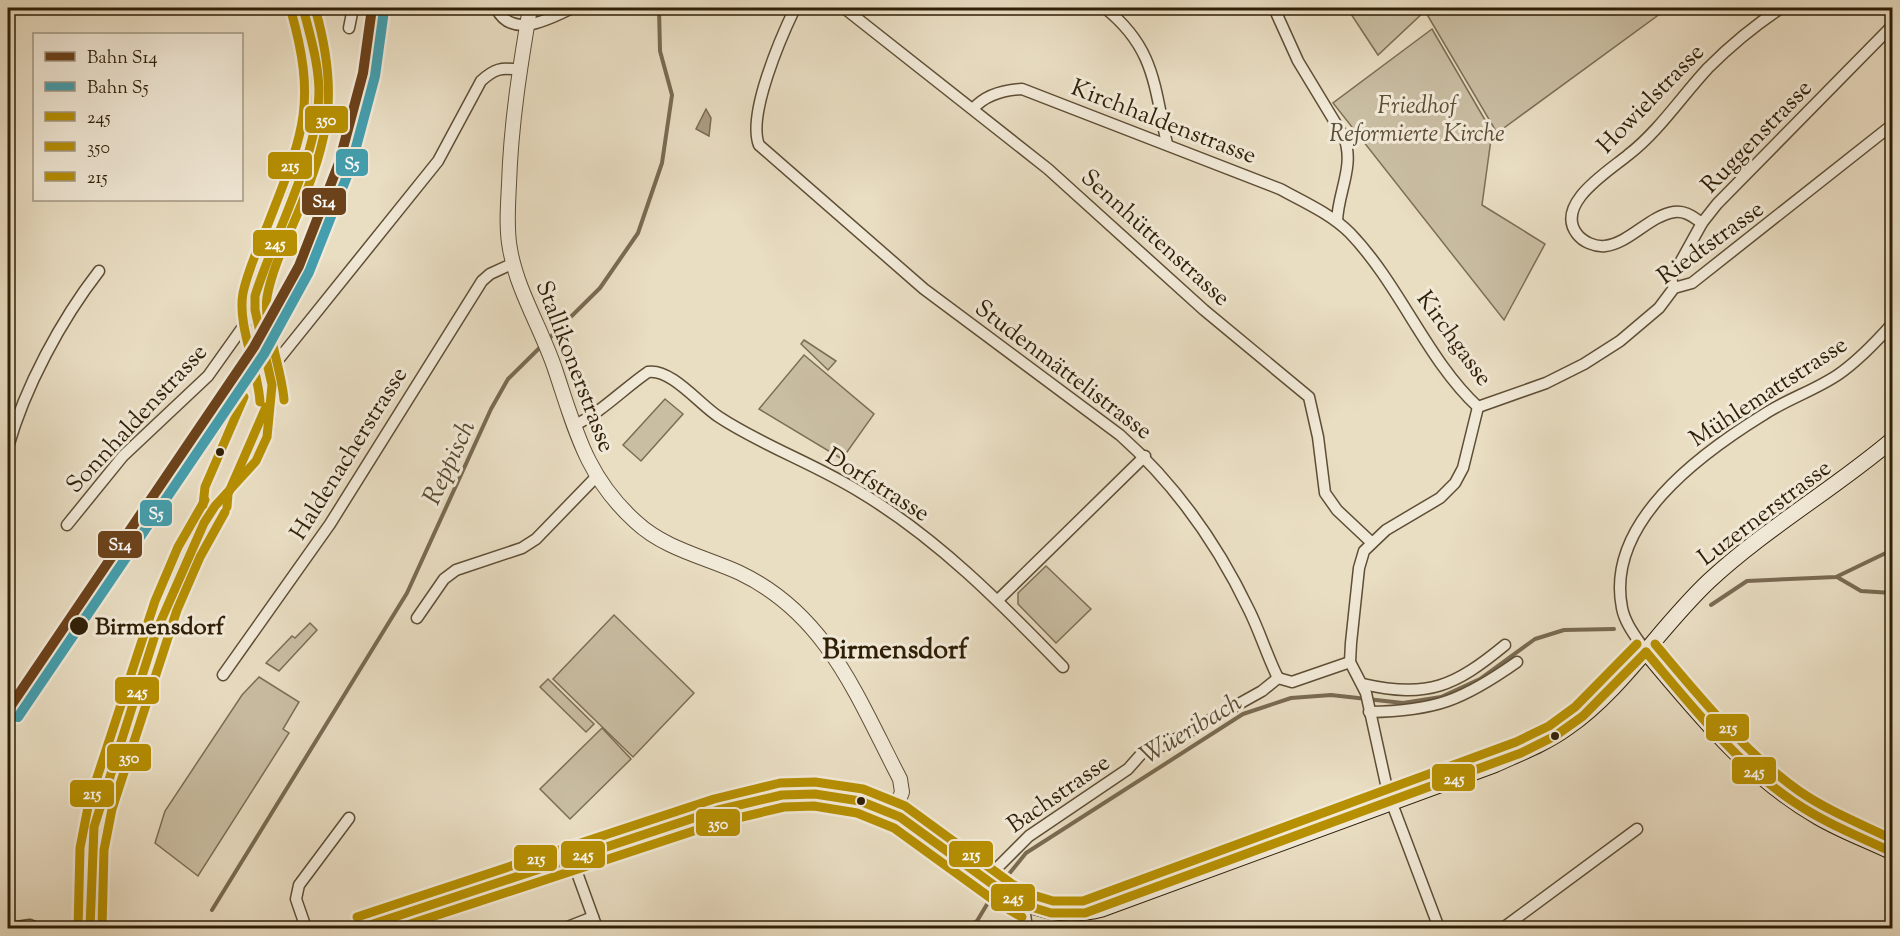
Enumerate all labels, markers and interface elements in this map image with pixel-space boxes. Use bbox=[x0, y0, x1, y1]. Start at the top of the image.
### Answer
legend bbox=[33, 33, 243, 201]
street label: Howielstrasse bbox=[1590, 37, 1713, 162]
text: Bahn S14 bbox=[87, 46, 158, 72]
street label: Kirchhaldenstrasse bbox=[1066, 72, 1261, 174]
street label: Ruggenstrasse bbox=[1694, 73, 1821, 202]
text: Bahn S5 bbox=[87, 76, 149, 102]
park label: Friedhof Reformierte Kirche bbox=[1329, 90, 1505, 152]
line badge: 350 bbox=[304, 105, 349, 134]
text: 245 bbox=[87, 106, 111, 132]
text: 350 bbox=[316, 110, 337, 133]
text: 350 bbox=[87, 136, 110, 162]
line badge: S5 bbox=[335, 148, 369, 177]
line badge: 215 bbox=[267, 151, 313, 180]
text: S5 bbox=[344, 154, 360, 177]
text: 215 bbox=[281, 156, 300, 179]
street label: Sennhüttenstrasse bbox=[1072, 162, 1237, 315]
text: 215 bbox=[87, 166, 108, 192]
line badge: S14 bbox=[301, 187, 347, 216]
text: S14 bbox=[312, 192, 336, 215]
street label: Riedtstrasse bbox=[1651, 193, 1771, 294]
line badge: 245 bbox=[252, 229, 298, 257]
text: 245 bbox=[264, 234, 286, 257]
street label: Stallikonerstrasse bbox=[526, 276, 623, 457]
street label: Kirchgasse bbox=[1407, 284, 1500, 394]
street label: Studenmättelistrasse bbox=[967, 292, 1159, 449]
street label: Mühlemattstrasse bbox=[1683, 329, 1855, 457]
street label: Sonnhaldenstrasse bbox=[59, 337, 216, 502]
street label: Haldenacherstrasse bbox=[283, 361, 417, 547]
water label: Reppisch bbox=[415, 414, 486, 511]
street label: Dorfstrasse bbox=[818, 440, 936, 531]
unlabelled marker bbox=[214, 446, 226, 458]
street label: Luzernerstrasse bbox=[1691, 452, 1839, 575]
line badge: S5 bbox=[139, 499, 173, 527]
text: S5 bbox=[148, 504, 164, 527]
line badge: S14 bbox=[97, 530, 143, 559]
text: S14 bbox=[108, 535, 132, 558]
place label: Birmensdorf bbox=[95, 611, 226, 645]
marker: Birmensdorf bbox=[68, 615, 90, 637]
district label: Birmensdorf bbox=[822, 632, 969, 671]
line badge: 245 bbox=[114, 676, 160, 705]
text: 245 bbox=[126, 682, 148, 705]
water label: Wüeribach bbox=[1133, 685, 1249, 775]
line badge: 215 bbox=[1705, 713, 1750, 742]
text: 215 bbox=[1719, 718, 1738, 741]
unlabelled marker bbox=[1549, 730, 1561, 742]
line badge: 350 bbox=[106, 743, 152, 772]
street label: Bachstrasse bbox=[1001, 747, 1117, 843]
text: 350 bbox=[119, 748, 140, 771]
line badge: 245 bbox=[1731, 756, 1777, 785]
text: 245 bbox=[1743, 762, 1765, 785]
line badge: 245 bbox=[1431, 763, 1476, 792]
text: 245 bbox=[1443, 769, 1465, 792]
line badge: 215 bbox=[69, 779, 115, 808]
text: 215 bbox=[83, 784, 102, 807]
unlabelled marker bbox=[855, 795, 867, 807]
line badge: 350 bbox=[695, 808, 741, 837]
text: 350 bbox=[708, 814, 729, 837]
line badge: 245 bbox=[560, 840, 606, 869]
line badge: 215 bbox=[948, 840, 994, 868]
line badge: 215 bbox=[513, 844, 558, 872]
text: 245 bbox=[572, 845, 594, 868]
text: 215 bbox=[962, 845, 981, 868]
text: 215 bbox=[527, 849, 546, 872]
line badge: 245 bbox=[990, 883, 1036, 912]
text: 245 bbox=[1002, 888, 1024, 911]

